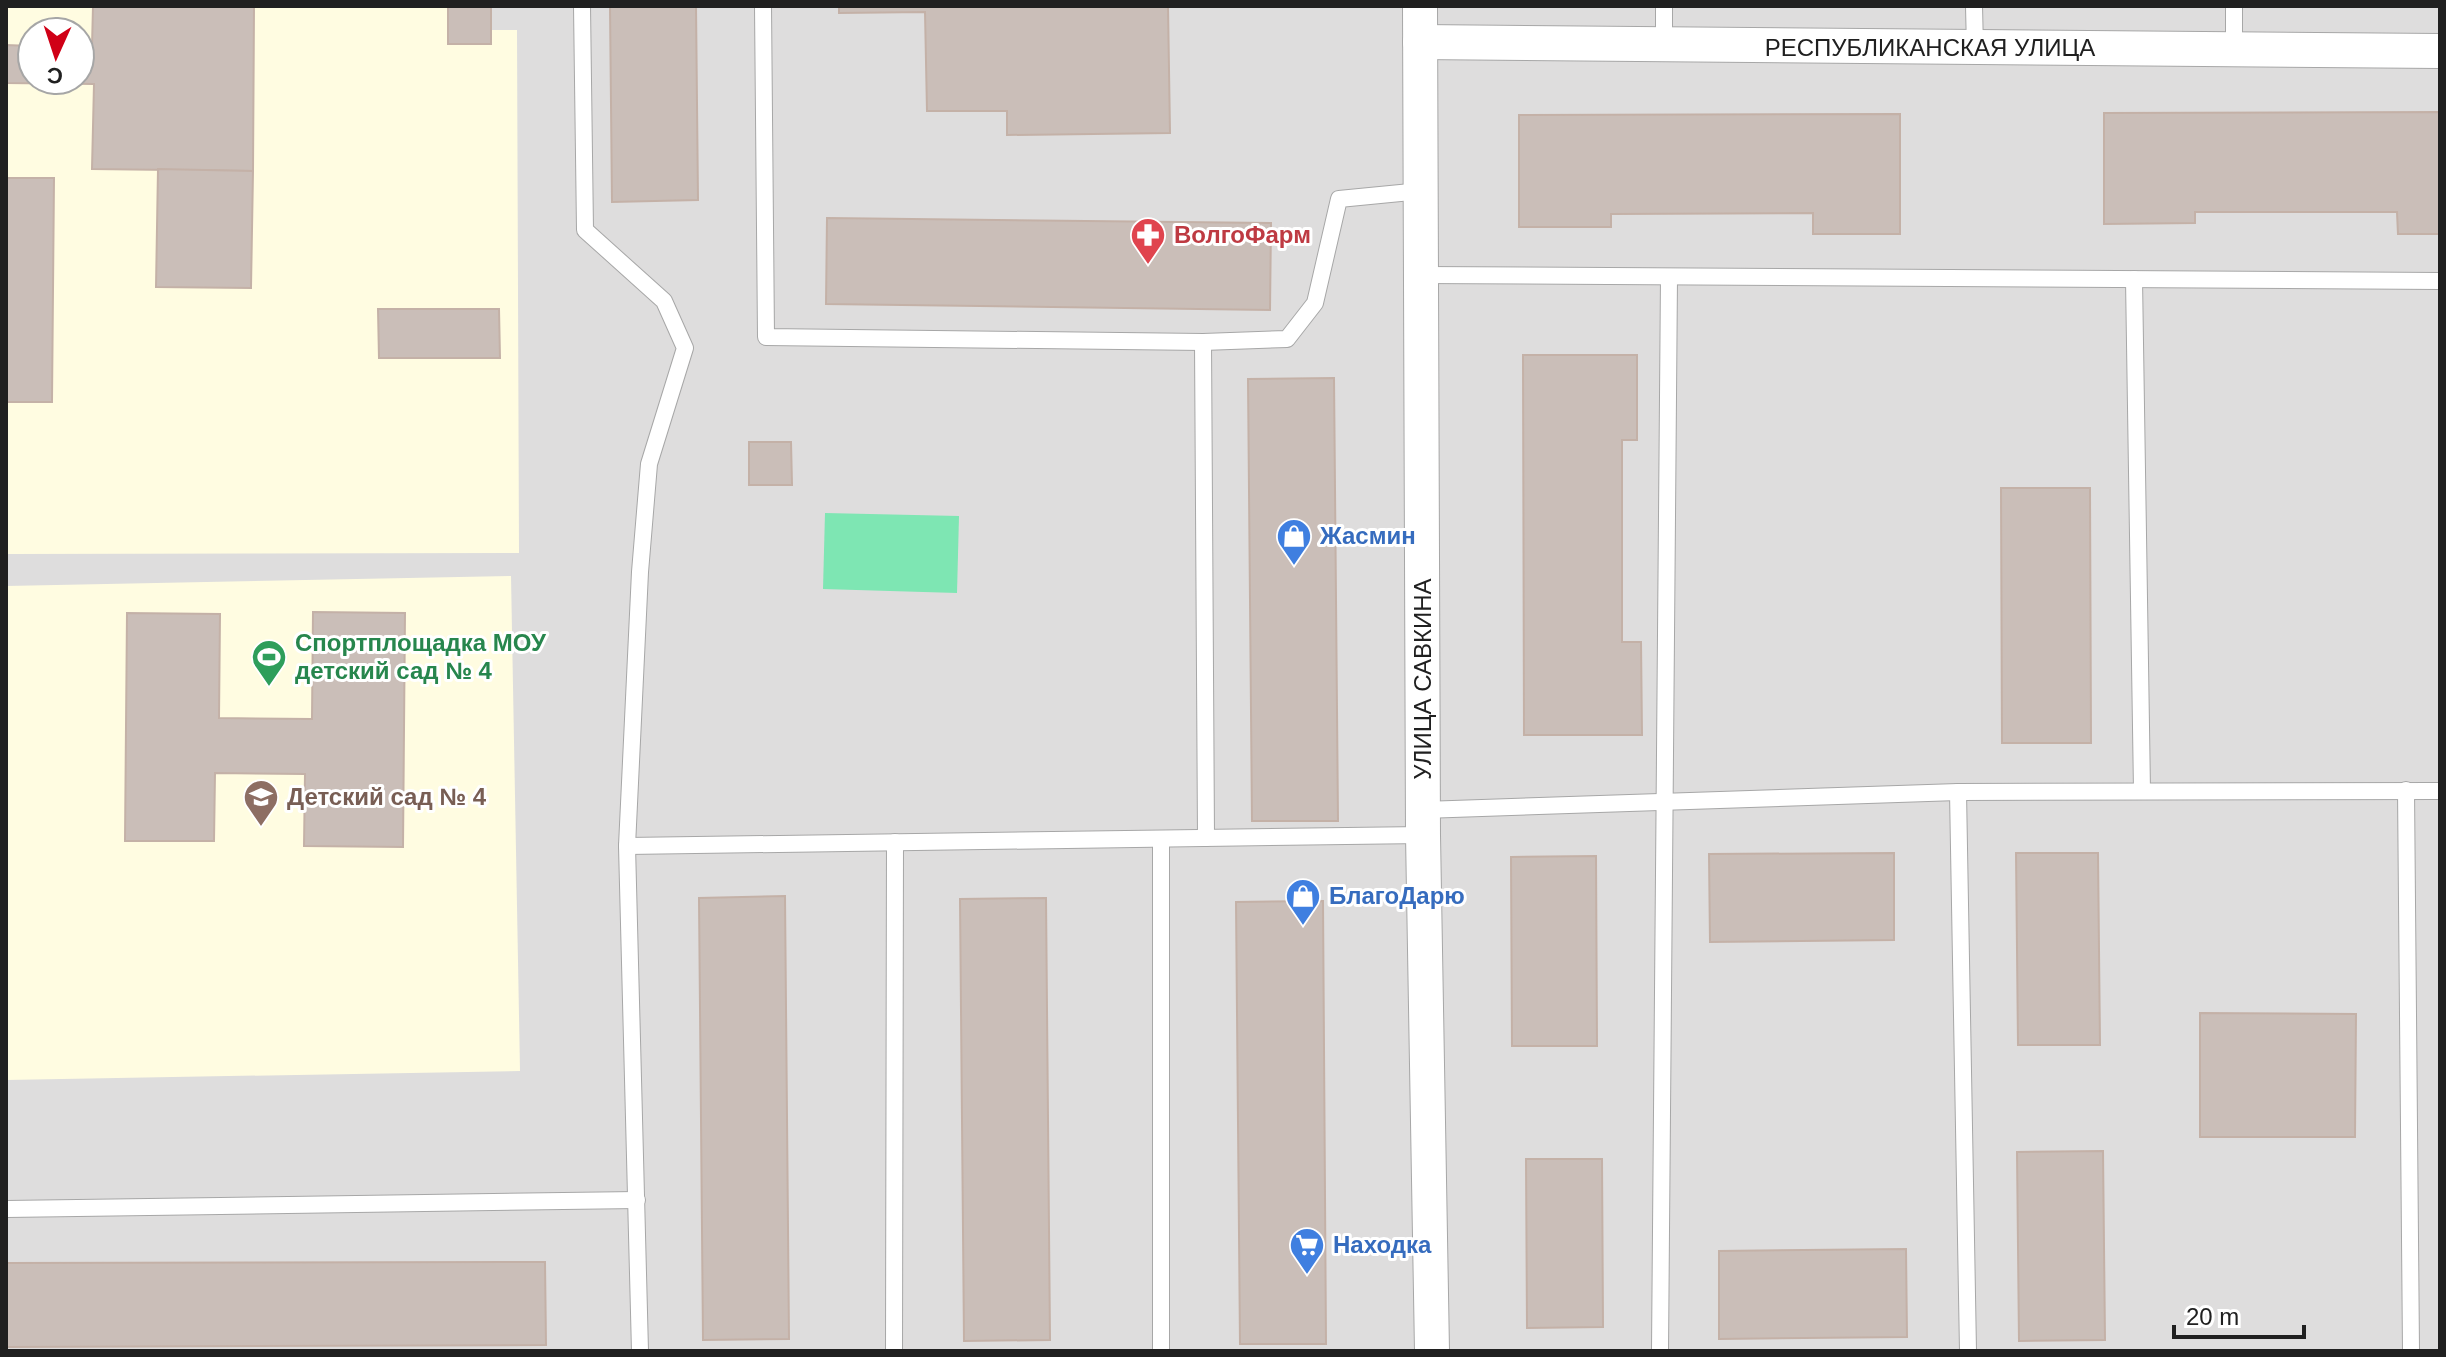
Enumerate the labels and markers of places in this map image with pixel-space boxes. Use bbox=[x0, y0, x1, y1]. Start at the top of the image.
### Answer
pharmacy icon: ВолгоФарм bbox=[1129, 216, 1167, 266]
place label: ВолгоФарм bbox=[1174, 221, 1311, 248]
shop icon: Жасмин bbox=[1275, 517, 1313, 567]
place label: Жасмин bbox=[1319, 522, 1416, 549]
place label: Спортплощадка МОУ детский сад № 4 bbox=[295, 629, 547, 684]
sports icon: Спортплощадка МОУ детский сад № 4 bbox=[250, 638, 288, 688]
school or university icon: Детский сад № 4 bbox=[242, 778, 280, 828]
place label: Детский сад № 4 bbox=[287, 783, 487, 810]
shop icon: БлагоДарю bbox=[1284, 877, 1322, 927]
place label: БлагоДарю bbox=[1329, 882, 1465, 909]
supermarket icon: Находка bbox=[1288, 1226, 1326, 1276]
place label: Находка bbox=[1333, 1231, 1432, 1258]

